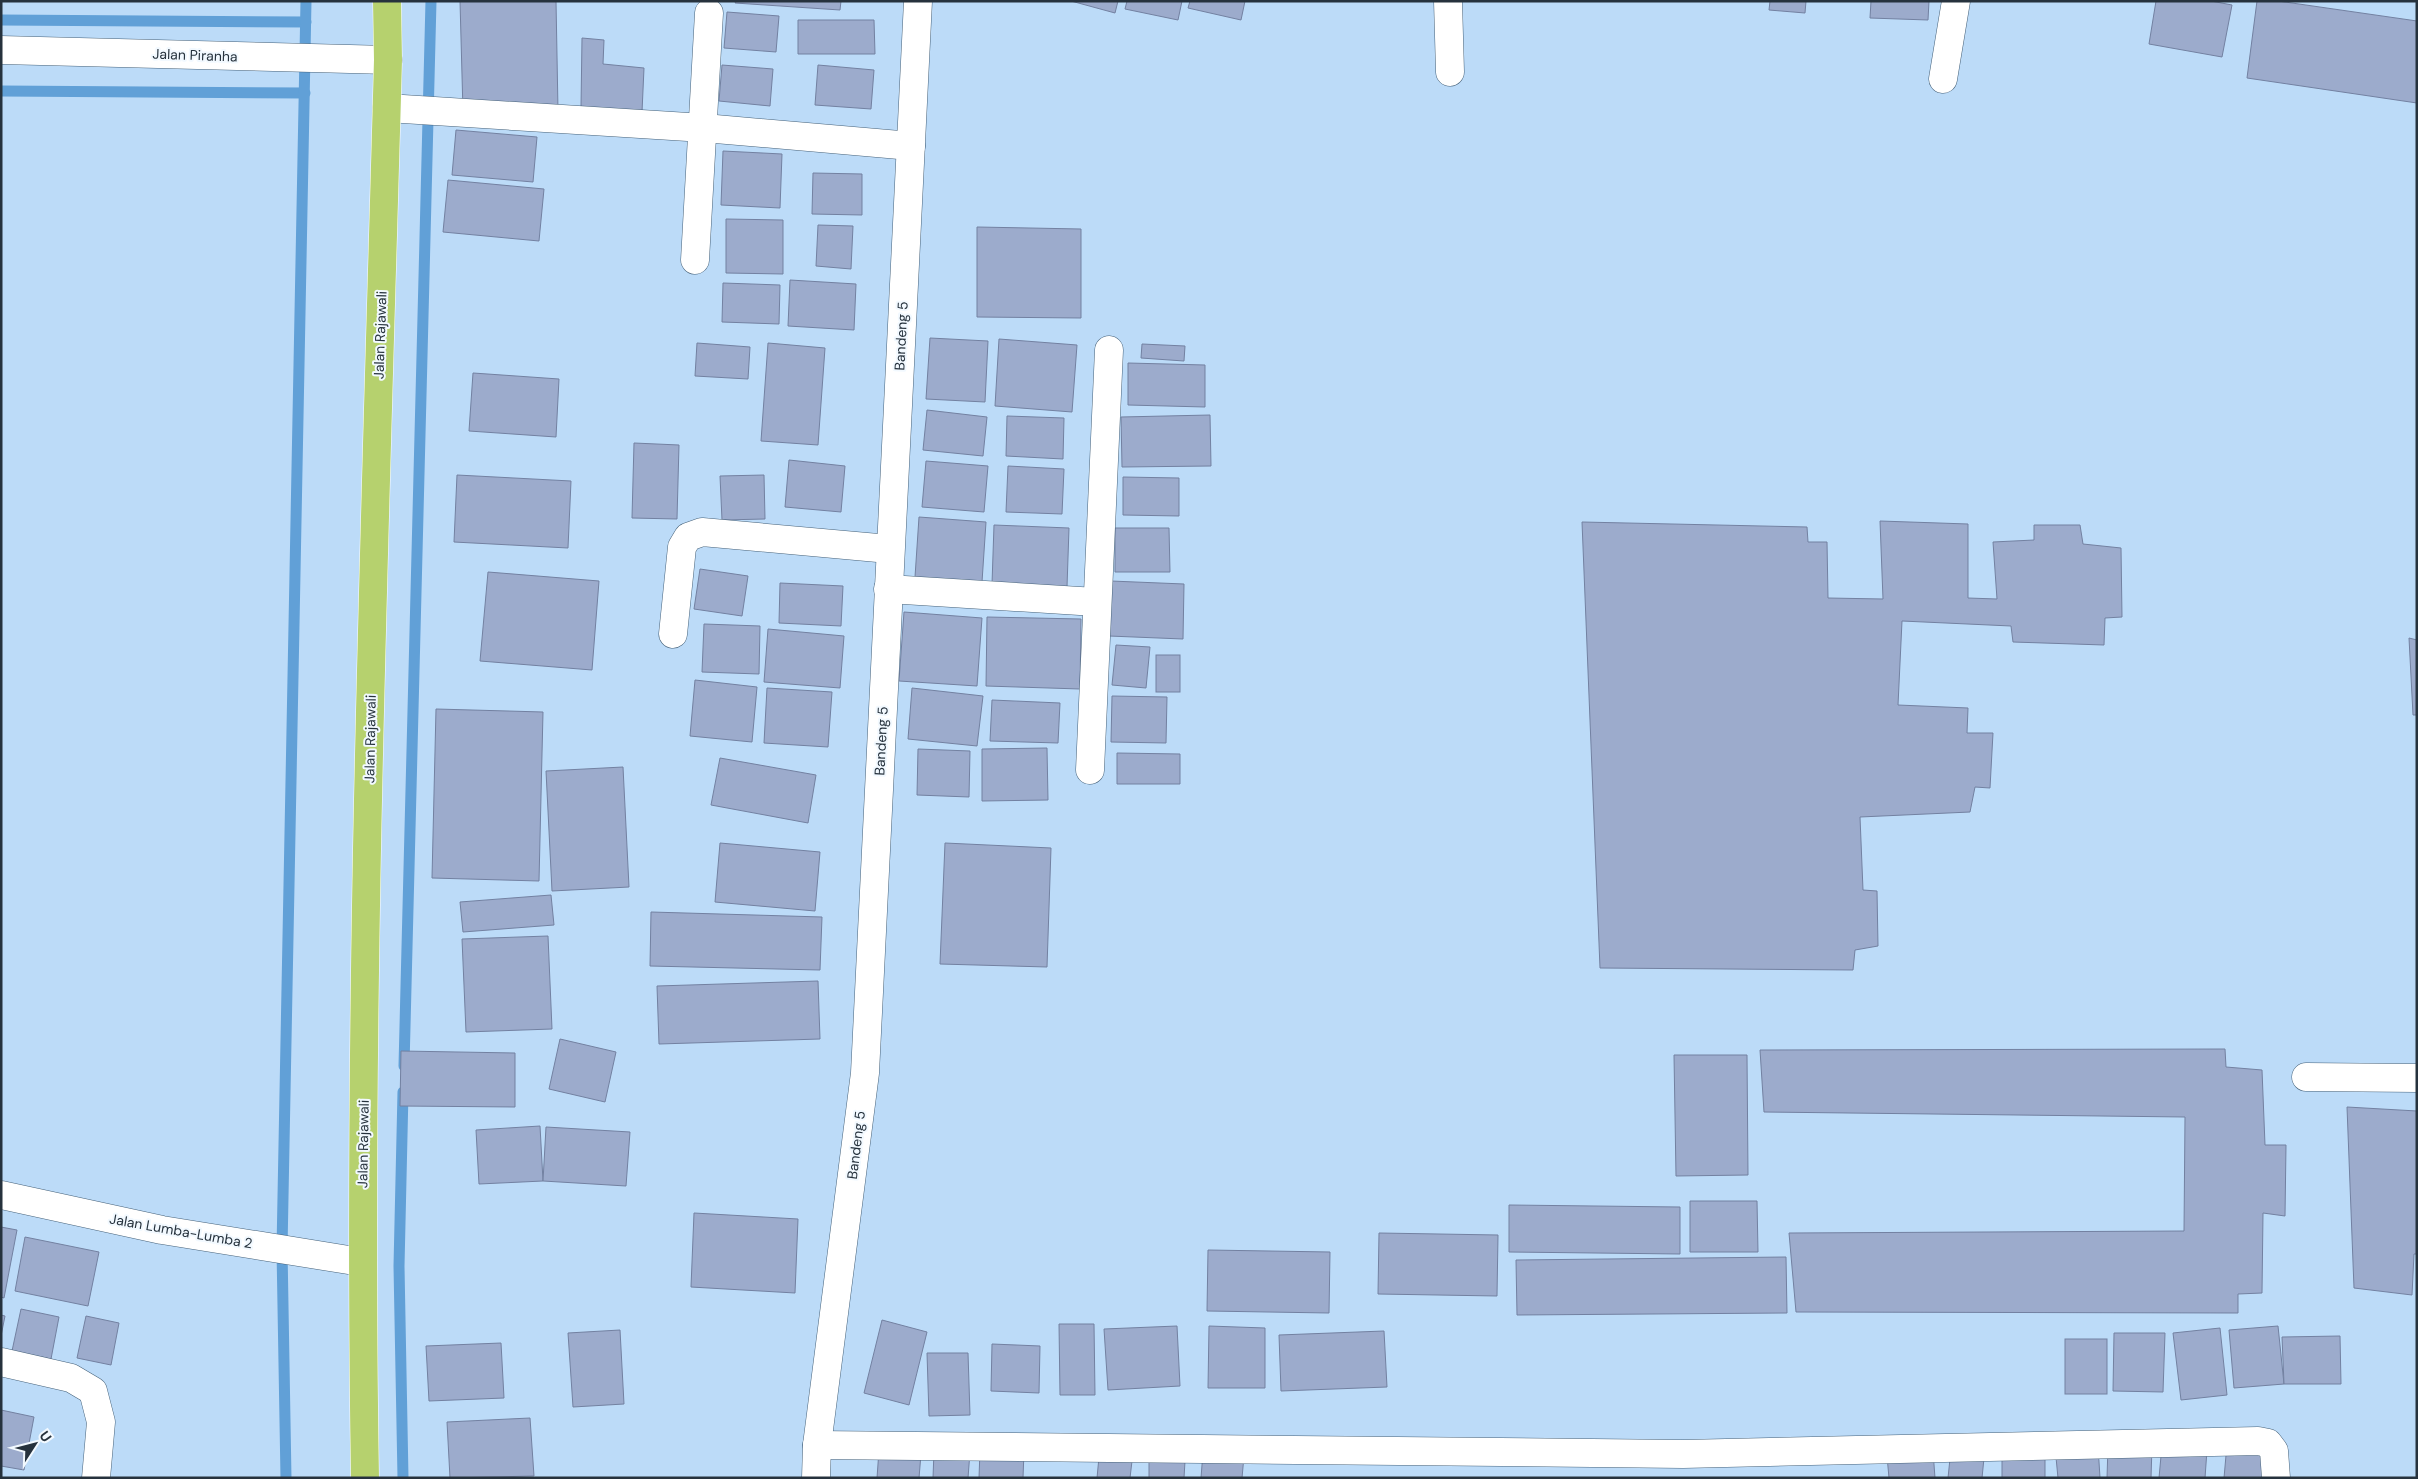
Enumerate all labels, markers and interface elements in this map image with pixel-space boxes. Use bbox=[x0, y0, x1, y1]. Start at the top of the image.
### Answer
street label: Jalan Piranha bbox=[152, 45, 238, 65]
street label: Jalan Rajawali bbox=[369, 291, 391, 379]
street label: Bandeng 5 bbox=[890, 301, 912, 371]
street label: Jalan Rajawali bbox=[360, 695, 380, 783]
street label: Bandeng 5 bbox=[870, 706, 892, 776]
street label: Jalan Rajawali bbox=[353, 1100, 373, 1188]
street label: Bandeng 5 bbox=[843, 1110, 869, 1180]
street label: Jalan Lumba-Lumba 2 bbox=[108, 1210, 254, 1252]
north arrow bbox=[10, 1419, 60, 1469]
text: U bbox=[35, 1427, 56, 1446]

